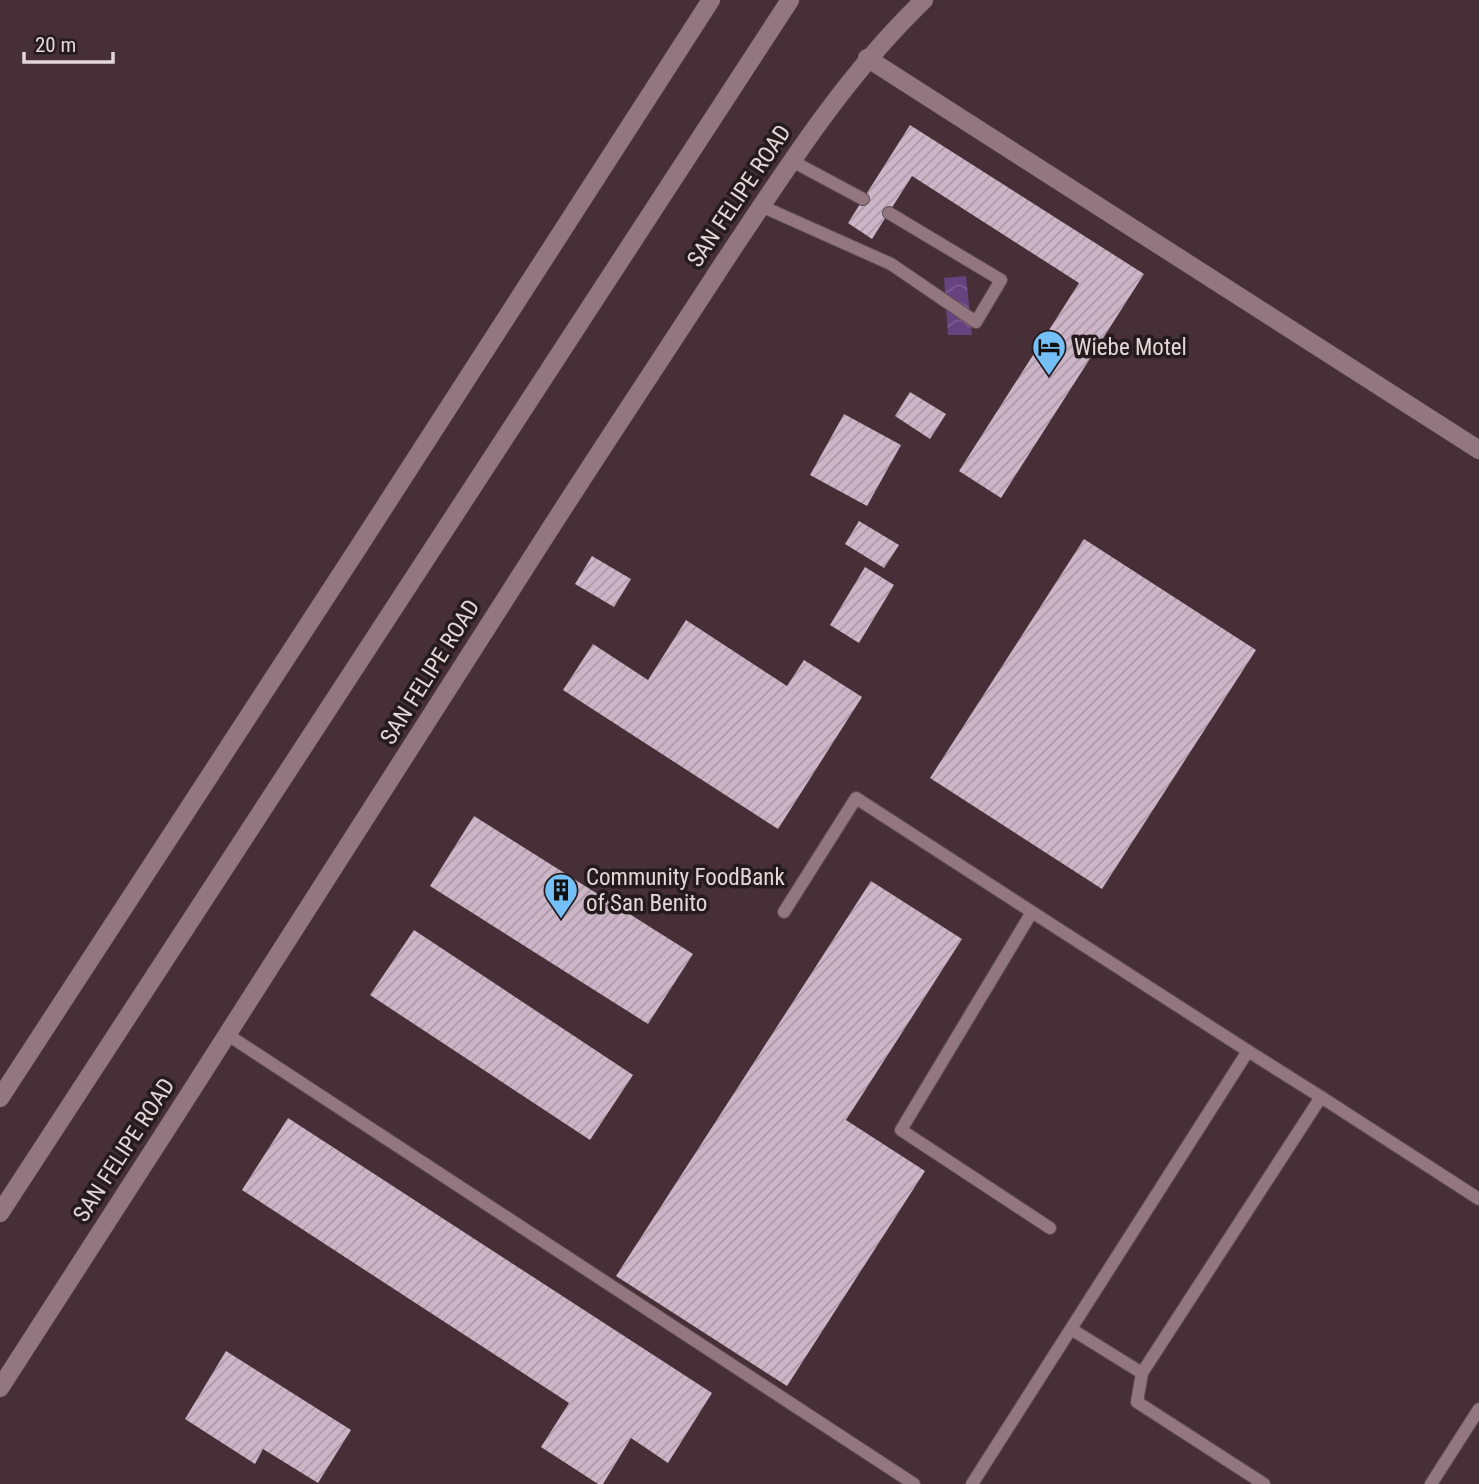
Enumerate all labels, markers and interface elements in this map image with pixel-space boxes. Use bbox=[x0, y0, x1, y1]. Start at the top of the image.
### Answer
scale bar bbox=[24, 21, 114, 65]
text: 20 m bbox=[35, 33, 76, 57]
street label: SAN FELIPE ROAD bbox=[682, 120, 796, 272]
hotel icon: Wiebe Motel bbox=[1030, 328, 1068, 377]
place label: Wiebe Motel bbox=[1074, 334, 1187, 361]
street label: SAN FELIPE ROAD bbox=[375, 595, 485, 749]
place label: Community FoodBank of San Benito bbox=[586, 864, 785, 917]
building icon: Community FoodBank of San Benito bbox=[542, 871, 580, 920]
street label: SAN FELIPE ROAD bbox=[68, 1073, 180, 1227]

